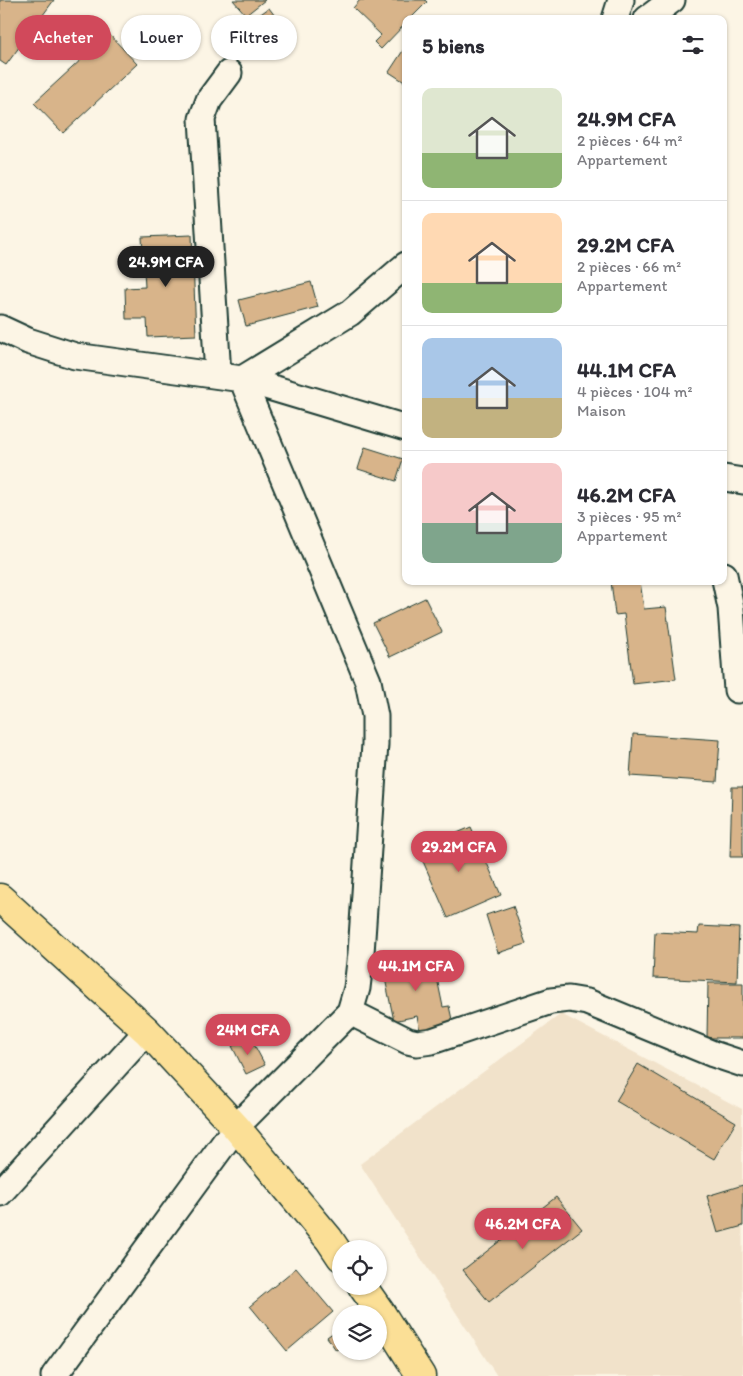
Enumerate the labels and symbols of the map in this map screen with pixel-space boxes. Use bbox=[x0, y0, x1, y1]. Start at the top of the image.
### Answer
pin: 24.9M CFA bbox=[109, 246, 223, 288]
pin: 29.2M CFA bbox=[402, 830, 516, 873]
pin: 44.1M CFA bbox=[359, 950, 473, 992]
pin: 24M CFA bbox=[202, 1014, 294, 1056]
pin: 46.2M CFA bbox=[466, 1208, 580, 1250]

